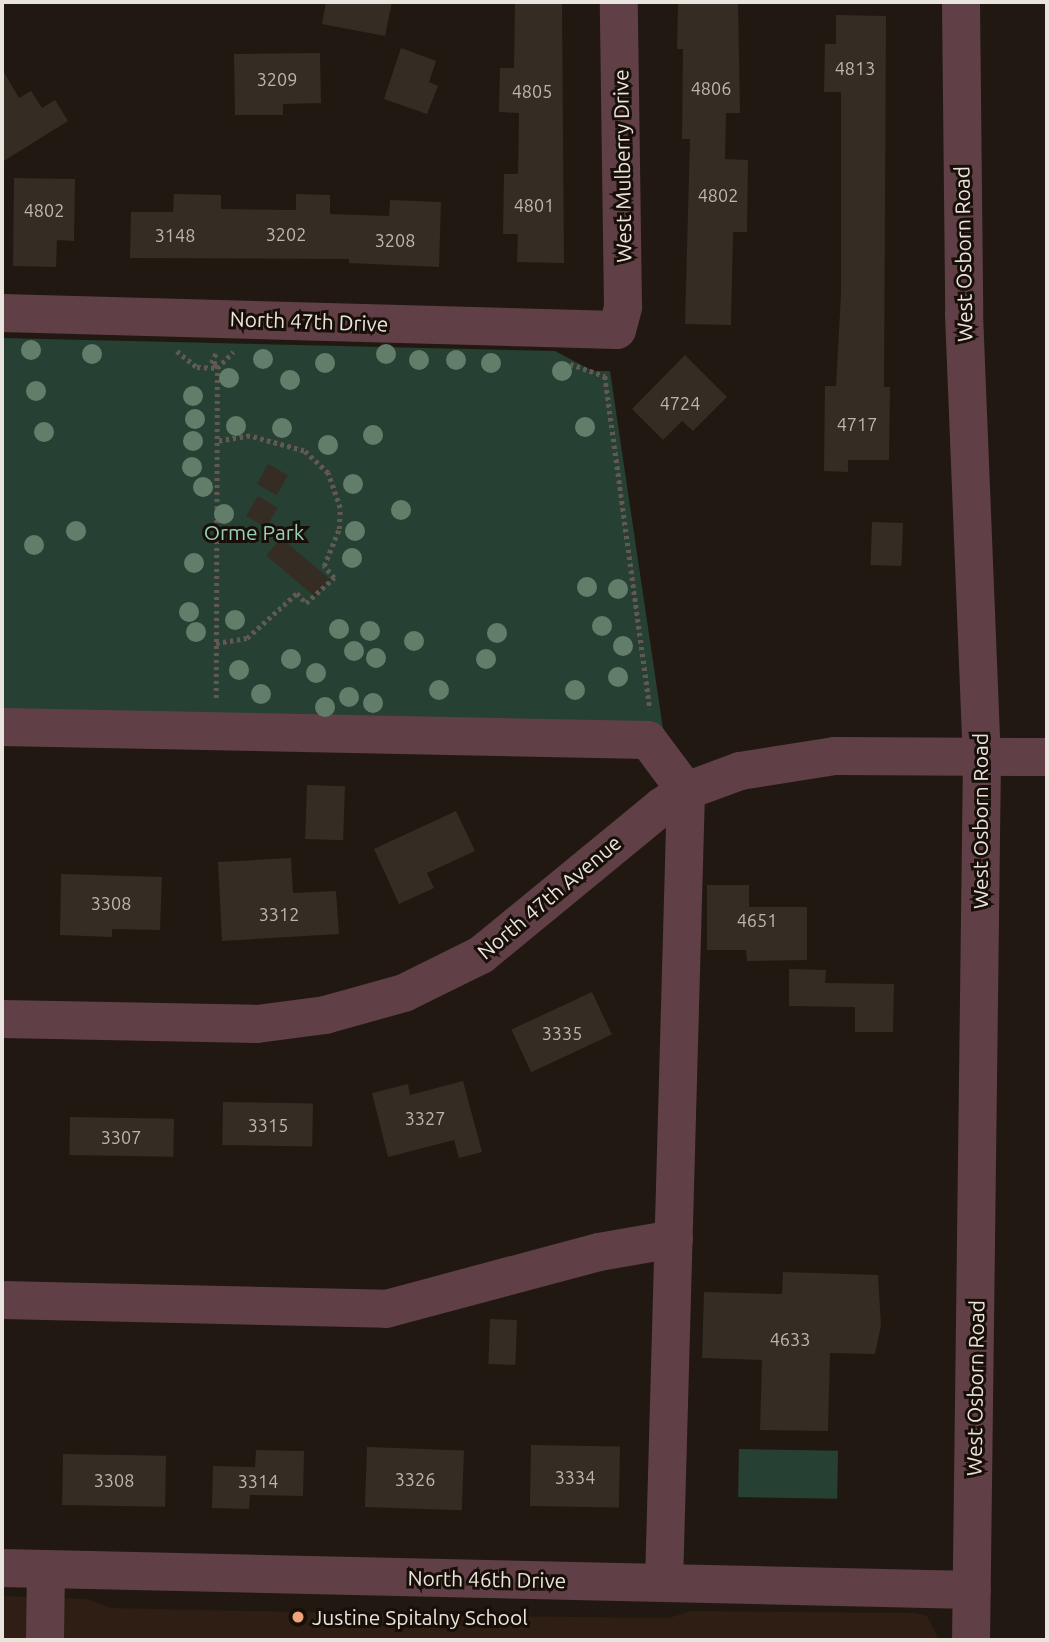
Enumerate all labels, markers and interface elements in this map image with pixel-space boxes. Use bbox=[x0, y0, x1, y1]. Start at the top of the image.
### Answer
house number: 4813 bbox=[835, 57, 875, 79]
house number: 3209 bbox=[257, 68, 297, 90]
street label: West Mulberry Drive bbox=[608, 69, 636, 263]
house number: 4806 bbox=[691, 77, 731, 99]
house number: 4805 bbox=[512, 80, 552, 102]
street label: West Osborn Road bbox=[949, 166, 977, 342]
house number: 4802 bbox=[698, 184, 738, 206]
house number: 4801 bbox=[514, 194, 554, 216]
house number: 4802 bbox=[24, 199, 64, 221]
house number: 3202 bbox=[266, 223, 306, 245]
house number: 3148 bbox=[155, 224, 195, 246]
house number: 3208 bbox=[375, 229, 415, 251]
street label: North 47th Drive bbox=[229, 306, 389, 336]
house number: 4724 bbox=[660, 392, 700, 414]
house number: 4717 bbox=[837, 413, 877, 435]
park label: Orme Park bbox=[204, 519, 304, 545]
street label: West Osborn Road bbox=[967, 733, 993, 909]
street label: North 47th Avenue bbox=[472, 830, 626, 964]
house number: 3308 bbox=[91, 892, 131, 914]
house number: 3312 bbox=[259, 903, 299, 925]
house number: 4651 bbox=[737, 909, 777, 931]
house number: 3335 bbox=[542, 1022, 582, 1044]
house number: 3327 bbox=[405, 1107, 445, 1129]
house number: 3315 bbox=[248, 1114, 288, 1136]
house number: 3307 bbox=[101, 1126, 141, 1148]
street label: West Osborn Road bbox=[961, 1300, 989, 1476]
house number: 4633 bbox=[770, 1328, 810, 1350]
house number: 3334 bbox=[555, 1466, 595, 1488]
house number: 3326 bbox=[395, 1468, 435, 1490]
house number: 3308 bbox=[94, 1469, 134, 1491]
house number: 3314 bbox=[238, 1470, 278, 1492]
street label: North 46th Drive bbox=[407, 1565, 567, 1593]
place label: Justine Spitalny School bbox=[312, 1604, 528, 1630]
marker: Justine Spitalny School bbox=[290, 1609, 306, 1625]

